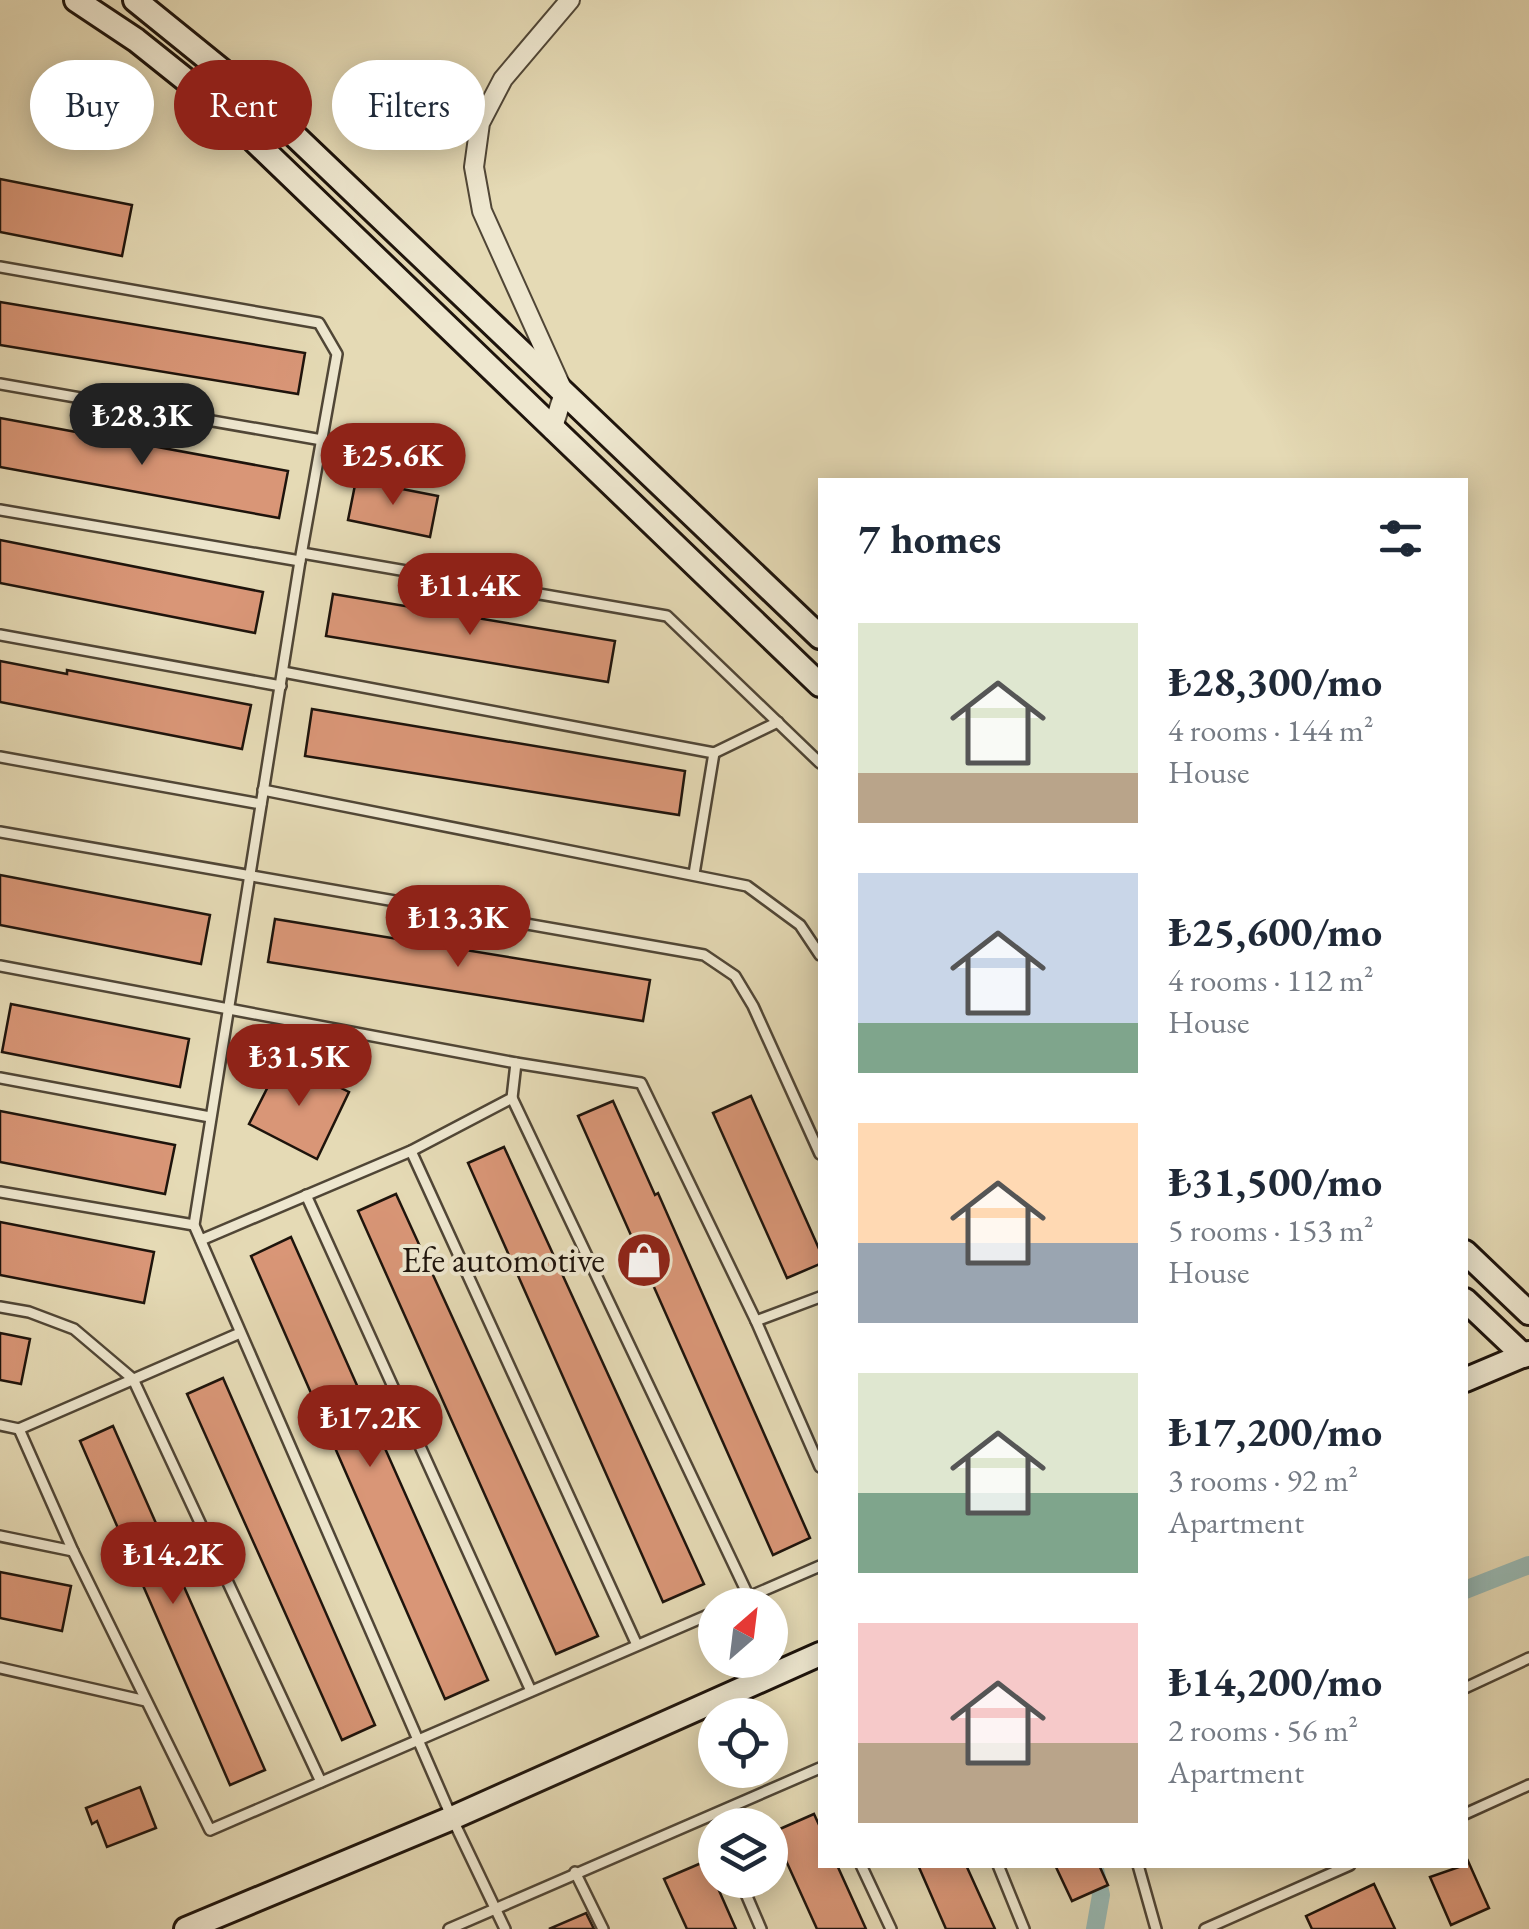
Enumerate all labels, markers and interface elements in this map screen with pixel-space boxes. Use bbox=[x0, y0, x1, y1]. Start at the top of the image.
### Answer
chip: Buy bbox=[30, 60, 154, 150]
chip: Rent bbox=[174, 60, 312, 150]
chip: Filters bbox=[332, 60, 485, 150]
pin: ₺28.3K bbox=[61, 383, 223, 468]
text: ₺28.3K bbox=[92, 394, 192, 436]
pin: ₺25.6K bbox=[312, 423, 474, 508]
text: ₺25.6K bbox=[343, 434, 443, 476]
text: 7 homes bbox=[858, 511, 1001, 566]
icon: filters bbox=[1373, 511, 1428, 566]
pin: ₺11.4K bbox=[389, 553, 551, 638]
text: ₺11.4K bbox=[420, 564, 520, 606]
text: ₺28,300/mo bbox=[1168, 654, 1382, 709]
icon: home bbox=[938, 663, 1058, 783]
text: 4 rooms · 144 m² bbox=[1168, 709, 1374, 751]
text: House bbox=[1168, 751, 1249, 793]
pin: ₺13.3K bbox=[377, 885, 539, 970]
text: ₺13.3K bbox=[408, 896, 508, 938]
text: ₺25,600/mo bbox=[1168, 904, 1382, 959]
icon: home bbox=[938, 913, 1058, 1033]
text: 4 rooms · 112 m² bbox=[1168, 959, 1374, 1001]
text: House bbox=[1168, 1001, 1249, 1043]
pin: ₺31.5K bbox=[218, 1024, 380, 1109]
text: ₺31.5K bbox=[249, 1035, 349, 1077]
text: ₺31,500/mo bbox=[1168, 1154, 1382, 1209]
icon: home bbox=[938, 1163, 1058, 1283]
text: 5 rooms · 153 m² bbox=[1168, 1209, 1374, 1251]
shop icon: Efe automotive bbox=[614, 1230, 674, 1290]
place label: Efe automotive bbox=[401, 1237, 605, 1282]
text: House bbox=[1168, 1251, 1249, 1293]
pin: ₺17.2K bbox=[289, 1385, 451, 1470]
text: ₺17.2K bbox=[320, 1396, 420, 1438]
text: ₺17,200/mo bbox=[1168, 1404, 1382, 1459]
icon: home bbox=[938, 1413, 1058, 1533]
text: 3 rooms · 92 m² bbox=[1168, 1459, 1358, 1501]
text: Apartment bbox=[1168, 1501, 1304, 1543]
pin: ₺14.2K bbox=[92, 1522, 254, 1607]
text: ₺14.2K bbox=[123, 1533, 223, 1575]
north arrow bbox=[698, 1588, 788, 1678]
map controls bbox=[698, 1588, 788, 1898]
text: ₺14,200/mo bbox=[1168, 1654, 1382, 1709]
icon: home bbox=[938, 1663, 1058, 1783]
button: locate bbox=[698, 1698, 788, 1788]
text: 2 rooms · 56 m² bbox=[1168, 1709, 1358, 1751]
text: Apartment bbox=[1168, 1751, 1304, 1793]
button: layers bbox=[698, 1808, 788, 1898]

